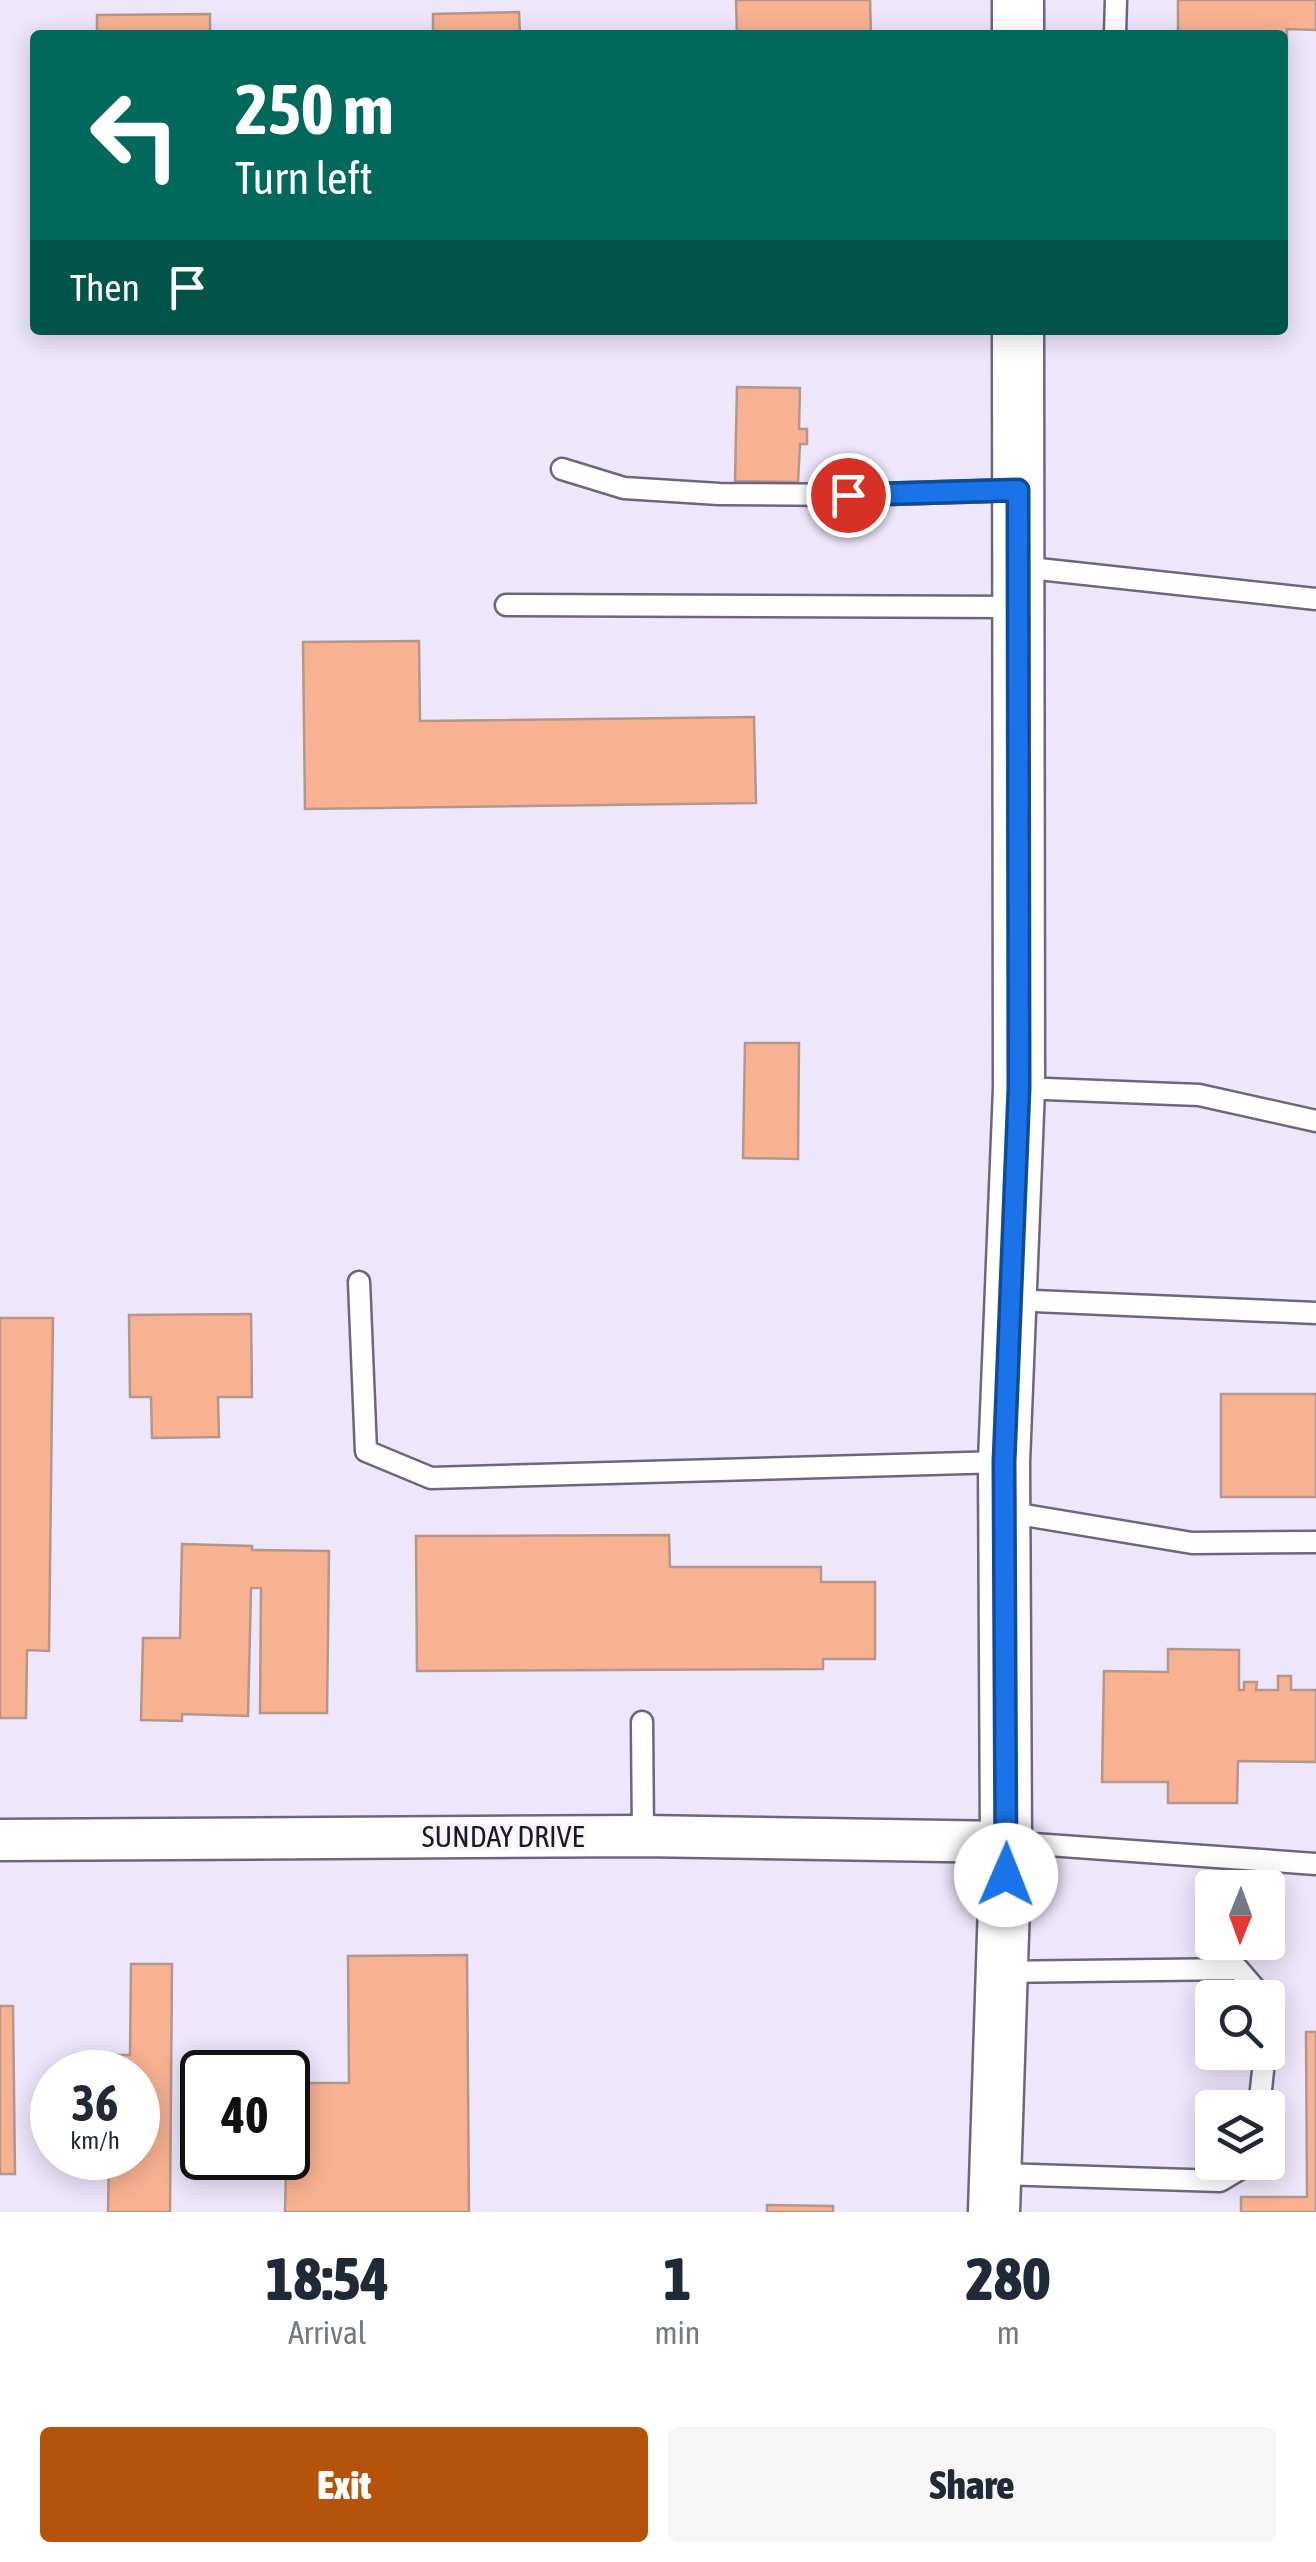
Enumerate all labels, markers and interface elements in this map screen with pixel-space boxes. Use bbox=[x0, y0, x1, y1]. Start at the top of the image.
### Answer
text: 250 m bbox=[235, 69, 394, 149]
icon: left bbox=[70, 70, 200, 200]
text: Turn left bbox=[235, 152, 373, 204]
icon: arrive bbox=[160, 260, 215, 315]
text: Then bbox=[70, 266, 140, 309]
pin bbox=[806, 453, 891, 538]
icon: arrive bbox=[821, 468, 876, 523]
street label: SUNDAY DRIVE bbox=[422, 1819, 584, 1853]
position arrow bbox=[954, 1823, 1058, 1927]
north arrow bbox=[1195, 1870, 1285, 1960]
map controls bbox=[1195, 1870, 1285, 2180]
button: search bbox=[1195, 1980, 1285, 2070]
speed limit sign: 40 bbox=[180, 2050, 310, 2180]
text: 36 bbox=[71, 2074, 118, 2132]
button: layers bbox=[1195, 2090, 1285, 2180]
text: km/h bbox=[70, 2126, 120, 2154]
text: 18:54 bbox=[265, 2244, 389, 2313]
text: 1 bbox=[663, 2244, 692, 2313]
text: 280 bbox=[966, 2244, 1050, 2313]
text: Arrival bbox=[288, 2314, 366, 2351]
text: min bbox=[654, 2314, 700, 2351]
text: m bbox=[997, 2314, 1020, 2351]
button: Exit bbox=[40, 2427, 648, 2542]
button: Share bbox=[668, 2427, 1276, 2542]

